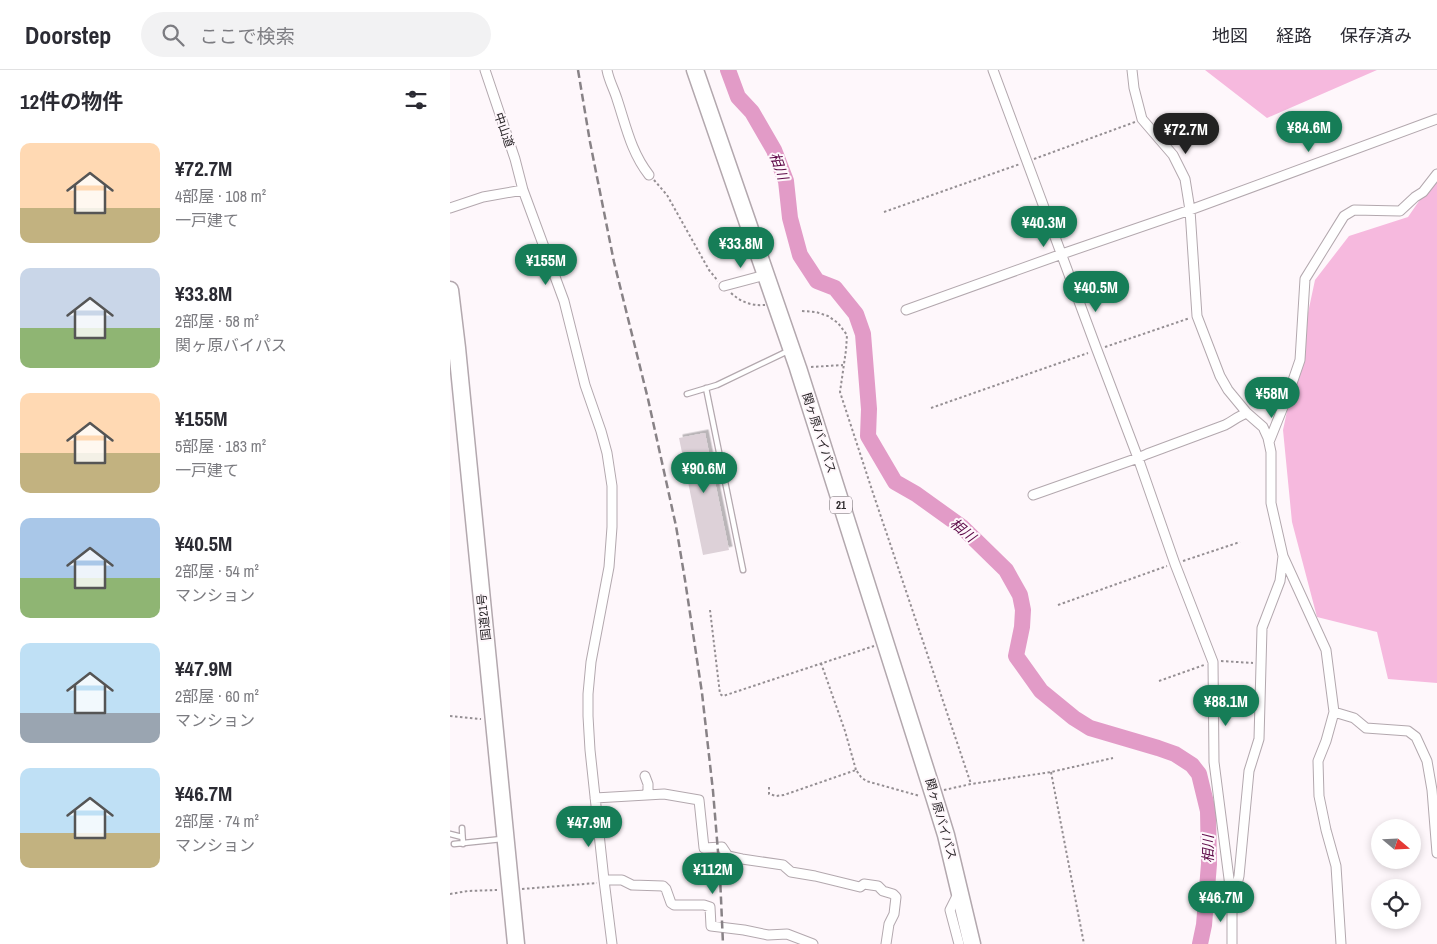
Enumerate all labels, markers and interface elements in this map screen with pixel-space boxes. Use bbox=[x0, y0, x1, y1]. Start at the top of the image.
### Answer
search box bbox=[141, 12, 491, 57]
text: Doorstep bbox=[25, 19, 111, 51]
icon: search bbox=[159, 21, 187, 49]
text: ここで検索 bbox=[199, 23, 294, 49]
text: 地図 bbox=[1212, 23, 1248, 48]
text: 経路 bbox=[1276, 23, 1312, 48]
text: 保存済み bbox=[1340, 23, 1412, 48]
icon: filters bbox=[402, 86, 430, 114]
text: 12件の物件 bbox=[20, 87, 123, 116]
street label: 中山道 bbox=[491, 110, 517, 150]
pin: ¥84.6M bbox=[1268, 111, 1350, 153]
pin: ¥72.7M bbox=[1145, 112, 1227, 155]
text: ¥84.6M bbox=[1287, 116, 1331, 138]
text: ¥72.7M bbox=[1164, 118, 1208, 140]
water label: 相川 bbox=[766, 150, 793, 184]
text: ¥72.7M bbox=[175, 154, 232, 183]
icon: home bbox=[60, 163, 120, 223]
text: 4部屋 · 108 m² bbox=[175, 185, 266, 207]
pin: ¥40.3M bbox=[1003, 206, 1085, 248]
text: 一戸建て bbox=[175, 209, 239, 231]
text: ¥40.3M bbox=[1022, 211, 1066, 233]
pin: ¥33.8M bbox=[700, 226, 782, 269]
text: ¥33.8M bbox=[719, 232, 763, 254]
pin: ¥155M bbox=[511, 244, 581, 286]
text: ¥155M bbox=[526, 249, 566, 271]
pin: ¥40.5M bbox=[1055, 270, 1137, 313]
text: ¥40.5M bbox=[1074, 276, 1118, 298]
text: ¥33.8M bbox=[175, 279, 232, 308]
icon: home bbox=[60, 288, 120, 348]
text: 2部屋 · 58 m² bbox=[175, 310, 259, 332]
text: 関ヶ原バイパス bbox=[175, 334, 287, 356]
pin: ¥58M bbox=[1242, 376, 1302, 419]
text: ¥58M bbox=[1256, 382, 1288, 404]
street label: 関ヶ原バイパス bbox=[798, 391, 840, 475]
text: ¥155M bbox=[175, 404, 228, 433]
icon: home bbox=[60, 413, 120, 473]
text: 5部屋 · 183 m² bbox=[175, 435, 266, 457]
pin: ¥90.6M bbox=[663, 452, 745, 494]
text: ¥90.6M bbox=[682, 457, 726, 479]
text: 一戸建て bbox=[175, 459, 239, 481]
road number: 21 bbox=[830, 496, 852, 514]
water label: 相川 bbox=[946, 514, 981, 547]
text: ¥40.5M bbox=[175, 529, 232, 558]
icon: home bbox=[60, 538, 120, 598]
text: 2部屋 · 54 m² bbox=[175, 560, 259, 582]
text: マンション bbox=[175, 584, 255, 606]
street label: 国道21号 bbox=[474, 593, 494, 641]
text: ¥47.9M bbox=[175, 654, 232, 683]
icon: home bbox=[60, 663, 120, 723]
pin: ¥88.1M bbox=[1185, 684, 1267, 727]
text: 2部屋 · 60 m² bbox=[175, 685, 259, 707]
text: ¥88.1M bbox=[1204, 690, 1248, 712]
text: マンション bbox=[175, 709, 255, 731]
street label: 関ヶ原バイパス bbox=[922, 777, 960, 861]
text: ¥46.7M bbox=[175, 779, 232, 808]
icon: home bbox=[60, 788, 120, 848]
pin: ¥47.9M bbox=[548, 806, 630, 848]
text: 2部屋 · 74 m² bbox=[175, 810, 259, 832]
text: ¥47.9M bbox=[567, 811, 611, 833]
north arrow bbox=[1371, 819, 1421, 869]
map controls bbox=[1371, 819, 1421, 929]
water label: 相川 bbox=[1199, 833, 1217, 863]
text: マンション bbox=[175, 834, 255, 856]
pin: ¥112M bbox=[678, 852, 748, 895]
text: ¥112M bbox=[693, 858, 733, 880]
button: locate bbox=[1371, 879, 1421, 929]
pin: ¥46.7M bbox=[1180, 880, 1262, 923]
text: ¥46.7M bbox=[1199, 886, 1243, 908]

